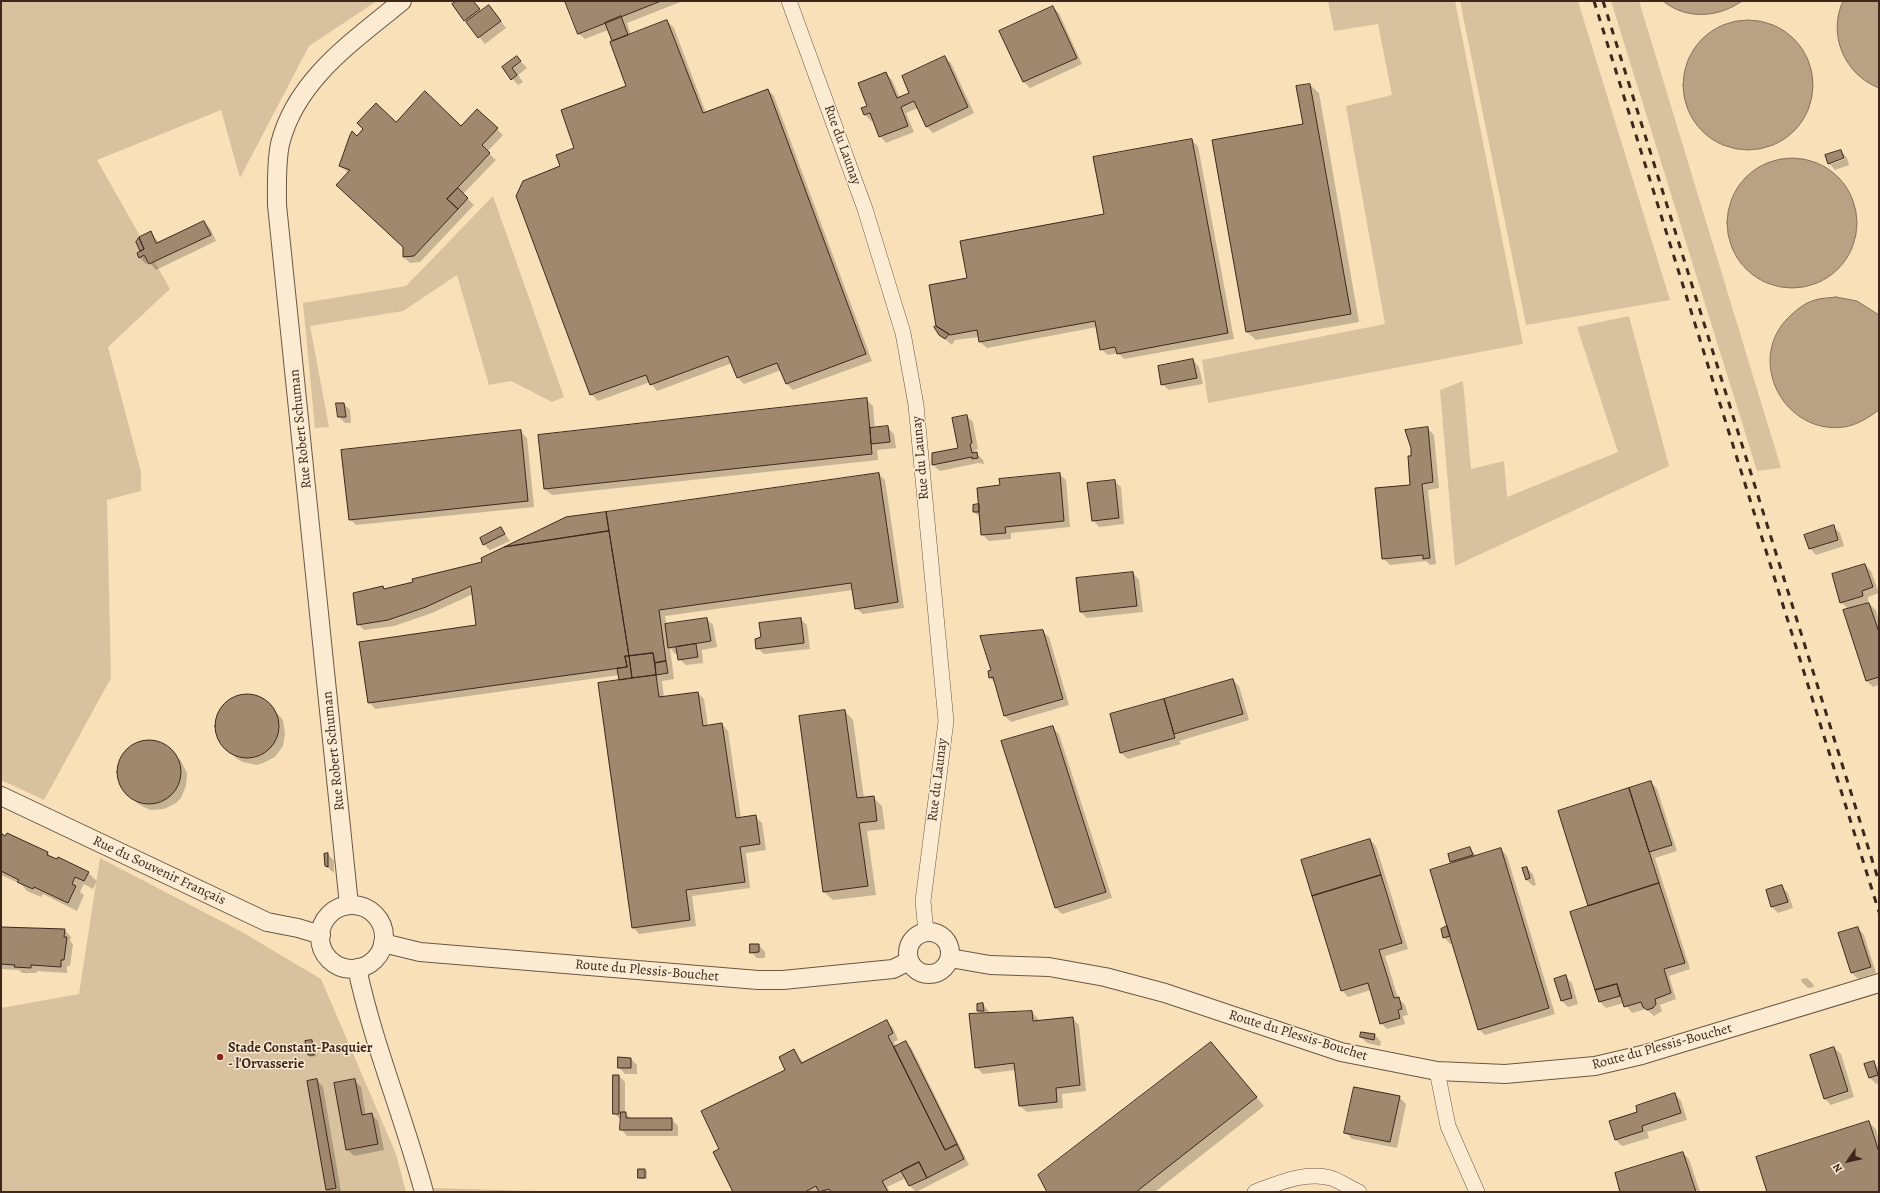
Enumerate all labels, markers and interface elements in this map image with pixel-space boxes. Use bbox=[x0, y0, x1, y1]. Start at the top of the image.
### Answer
street label: Rue du Launay bbox=[820, 103, 864, 187]
street label: Rue Robert Schuman bbox=[286, 368, 316, 490]
street label: Rue du Launay bbox=[909, 415, 933, 501]
street label: Rue Robert Schuman bbox=[319, 690, 349, 812]
street label: Rue du Launay bbox=[925, 737, 951, 823]
street label: Rue du Souvenir Français bbox=[90, 833, 228, 909]
street label: Route du Plessis-Bouchet bbox=[574, 956, 720, 986]
street label: Route du Plessis-Bouchet bbox=[1226, 1007, 1370, 1065]
street label: Route du Plessis-Bouchet bbox=[1590, 1020, 1734, 1074]
place label: Stade Constant-Pasquier - l'Orvasserie bbox=[228, 1041, 373, 1074]
marker: Stade Constant-Pasquier - l'Orvasserie bbox=[215, 1052, 225, 1062]
north arrow bbox=[1828, 1141, 1868, 1181]
text: N bbox=[1829, 1160, 1846, 1176]

